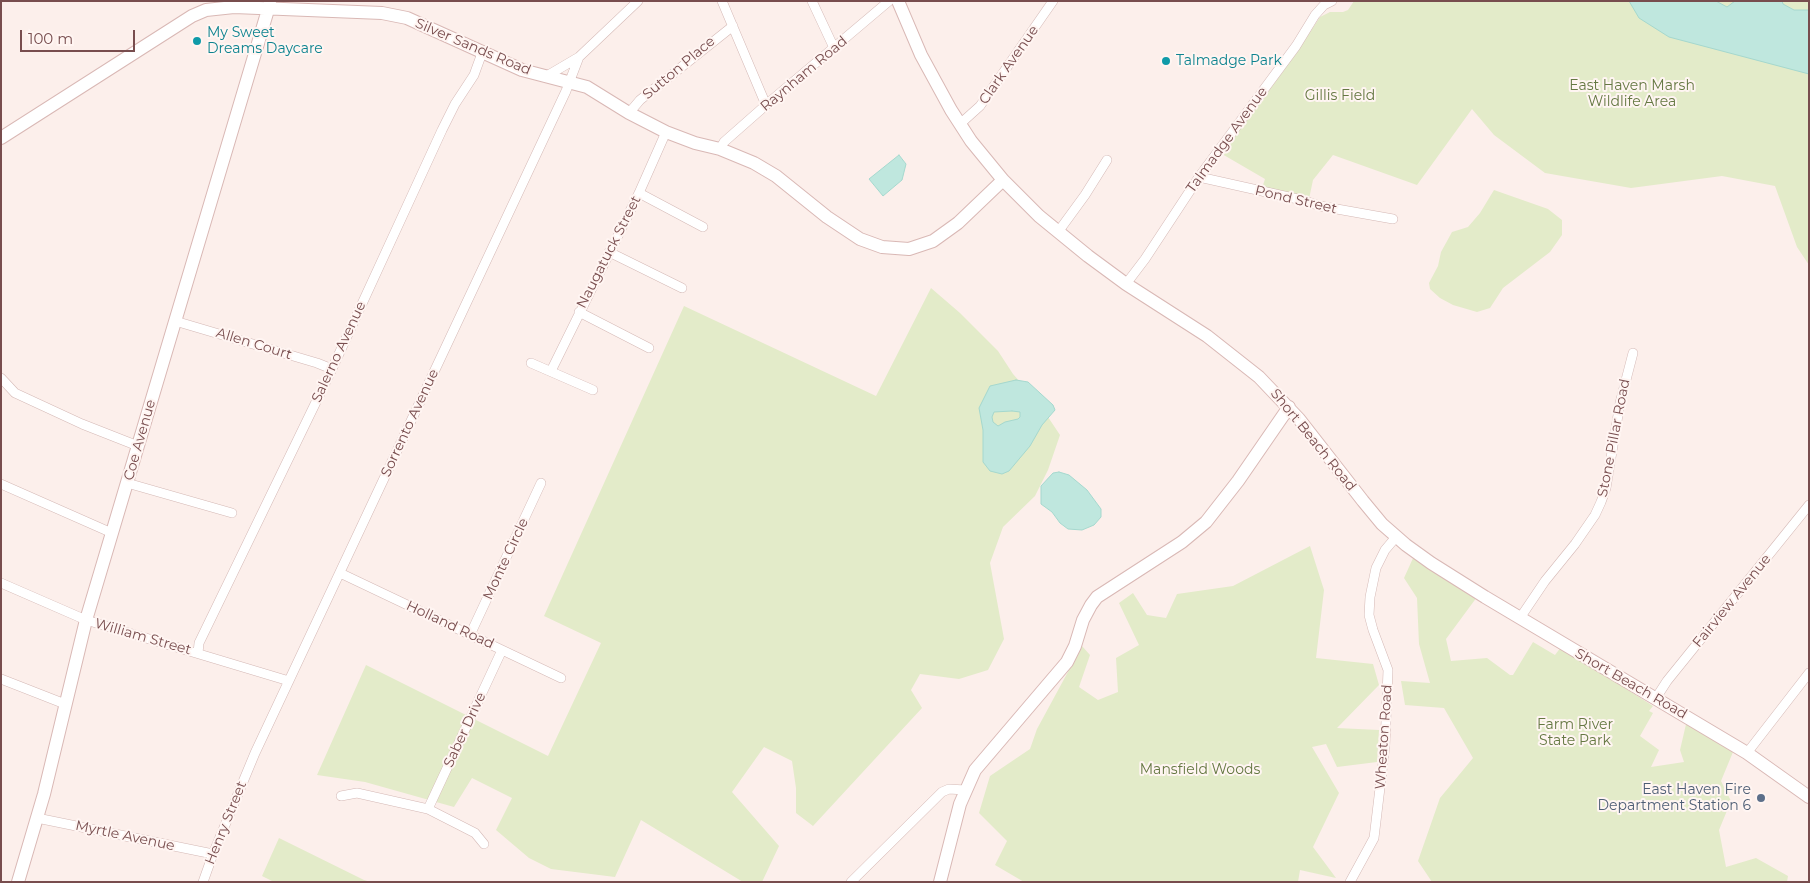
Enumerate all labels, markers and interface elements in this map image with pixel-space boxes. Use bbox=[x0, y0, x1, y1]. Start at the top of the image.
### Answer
street label: Silver Sands Road bbox=[413, 15, 533, 79]
scale bar bbox=[22, 20, 138, 52]
street label: Clark Avenue bbox=[976, 22, 1042, 108]
place label: My Sweet Dreams Daycare bbox=[207, 25, 323, 58]
text: 100 m bbox=[28, 29, 73, 48]
street label: Sutton Place bbox=[639, 33, 719, 103]
street label: Raynham Road bbox=[757, 33, 851, 115]
marker: My Sweet Dreams Daycare bbox=[191, 35, 203, 47]
place label: Talmadge Park bbox=[1176, 53, 1282, 69]
marker: Talmadge Park bbox=[1160, 55, 1172, 67]
park label: East Haven Marsh Wildlife Area bbox=[1569, 78, 1695, 110]
street label: Talmadge Avenue bbox=[1183, 84, 1271, 196]
park label: Gillis Field bbox=[1305, 88, 1375, 104]
street label: Pond Street bbox=[1253, 182, 1339, 218]
street label: Naugatuck Street bbox=[573, 193, 645, 311]
street label: Salerno Avenue bbox=[308, 299, 370, 405]
street label: Allen Court bbox=[214, 324, 294, 364]
street label: Sorrento Avenue bbox=[378, 366, 442, 480]
street label: Stone Pillar Road bbox=[1594, 378, 1634, 498]
street label: Short Beach Road bbox=[1267, 386, 1359, 494]
street label: Coe Avenue bbox=[120, 398, 160, 482]
street label: Monte Circle bbox=[480, 515, 532, 603]
street label: Fairview Avenue bbox=[1689, 551, 1775, 651]
street label: Holland Road bbox=[403, 597, 497, 653]
street label: William Street bbox=[93, 615, 193, 659]
street label: Short Beach Road bbox=[1572, 645, 1690, 723]
street label: Wheaton Road bbox=[1372, 684, 1396, 790]
street label: Saber Drive bbox=[440, 690, 490, 770]
park label: Farm River State Park bbox=[1537, 717, 1613, 750]
park label: Mansfield Woods bbox=[1140, 762, 1260, 778]
street label: Henry Street bbox=[202, 779, 250, 867]
place label: East Haven Fire Department Station 6 bbox=[1597, 782, 1751, 814]
marker: East Haven Fire Department Station 6 bbox=[1755, 792, 1767, 804]
street label: Myrtle Avenue bbox=[74, 817, 176, 855]

